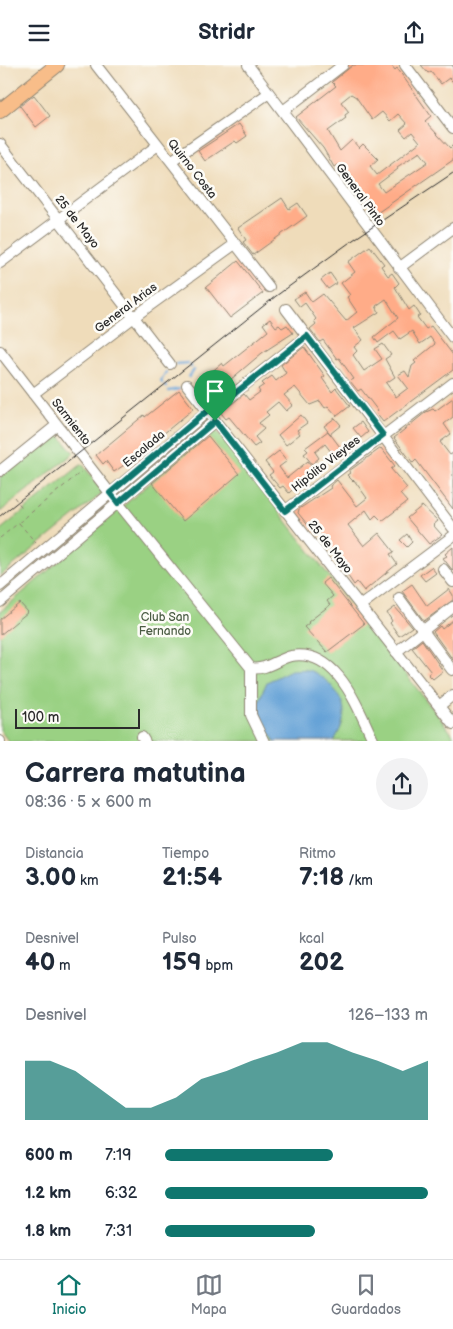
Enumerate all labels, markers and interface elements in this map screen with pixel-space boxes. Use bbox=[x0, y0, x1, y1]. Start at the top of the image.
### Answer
icon: menu bbox=[25, 19, 53, 47]
text: Stridr bbox=[198, 19, 255, 46]
icon: share bbox=[400, 19, 428, 47]
street label: Quirno Costa bbox=[164, 136, 220, 202]
street label: General Pinto bbox=[332, 161, 388, 230]
street label: 25 de Mayo bbox=[52, 192, 103, 252]
street label: General Arias bbox=[92, 280, 160, 336]
pin bbox=[194, 370, 236, 421]
icon: arrive bbox=[201, 377, 229, 405]
street label: Sarmiento bbox=[48, 396, 94, 448]
street label: Escalada bbox=[120, 427, 168, 471]
street label: Hipólito Vieytes bbox=[289, 433, 363, 495]
street label: 25 de Mayo bbox=[305, 517, 356, 577]
park label: Club San Fernando bbox=[139, 610, 191, 639]
scale bar bbox=[15, 707, 140, 730]
text: 100 m bbox=[22, 709, 59, 726]
text: Carrera matutina bbox=[25, 757, 246, 790]
button: share bbox=[376, 758, 428, 810]
text: 08:36 · 5 × 600 m bbox=[25, 793, 152, 812]
text: Distancia bbox=[25, 845, 84, 862]
text: Tiempo bbox=[162, 845, 209, 862]
text: Ritmo bbox=[299, 845, 336, 862]
text: 3.00 bbox=[25, 862, 76, 893]
text: 21:54 bbox=[162, 862, 222, 893]
text: 7:18 bbox=[299, 862, 344, 893]
text: km bbox=[76, 872, 98, 889]
text: /km bbox=[344, 872, 373, 889]
text: Desnivel bbox=[25, 930, 79, 947]
text: Pulso bbox=[162, 930, 197, 947]
text: kcal bbox=[299, 930, 324, 947]
text: 40 bbox=[25, 947, 55, 978]
text: 159 bbox=[162, 947, 202, 978]
text: 202 bbox=[299, 947, 344, 978]
text: m bbox=[55, 957, 71, 974]
text: bpm bbox=[202, 957, 233, 974]
text: Desnivel bbox=[25, 1006, 87, 1025]
text: 126–133 m bbox=[349, 1006, 428, 1025]
text: 600 m bbox=[25, 1146, 73, 1165]
text: 7:19 bbox=[105, 1146, 132, 1165]
text: 1.2 km bbox=[25, 1184, 71, 1203]
text: 6:32 bbox=[105, 1184, 137, 1203]
text: 1.8 km bbox=[25, 1222, 71, 1241]
text: 7:31 bbox=[105, 1222, 132, 1241]
tab: Inicio bbox=[52, 1271, 86, 1318]
tab: Mapa bbox=[191, 1271, 227, 1318]
tab: Guardados bbox=[331, 1271, 401, 1318]

